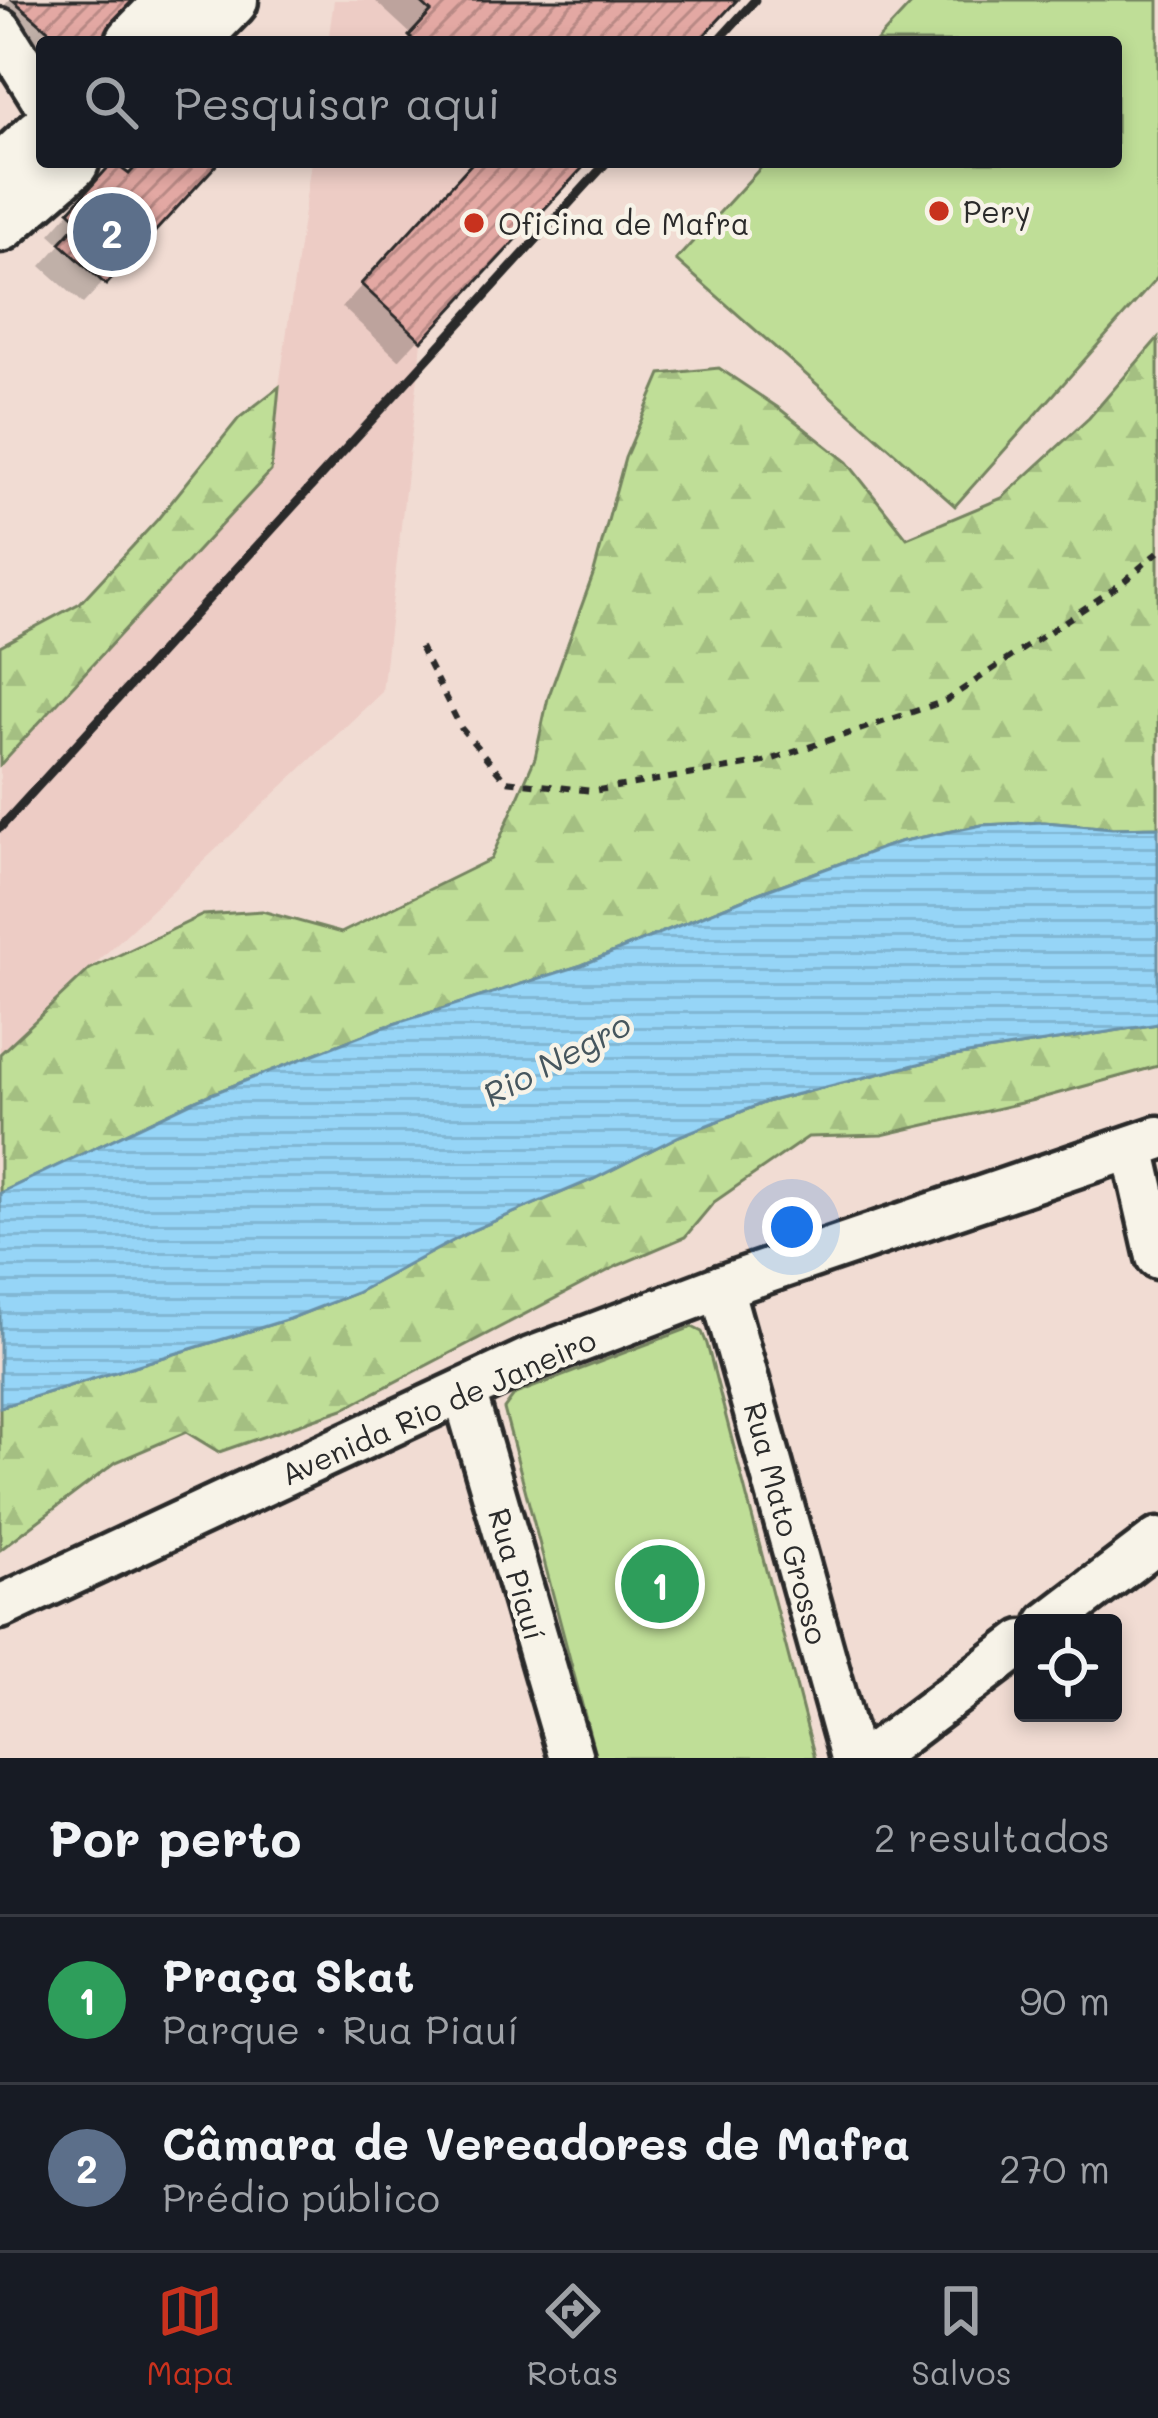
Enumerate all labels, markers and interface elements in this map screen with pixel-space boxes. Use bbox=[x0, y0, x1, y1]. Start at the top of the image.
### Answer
search box bbox=[36, 36, 1122, 168]
icon: search bbox=[78, 69, 144, 135]
text: Pesquisar aqui bbox=[174, 73, 501, 131]
pin: 2 bbox=[73, 187, 151, 277]
place label: Pery bbox=[963, 191, 1031, 231]
marker: Pery bbox=[926, 198, 952, 224]
place label: Oficina de Mafra bbox=[498, 203, 750, 243]
marker: Oficina de Mafra bbox=[461, 210, 487, 236]
water label: Rio Negro bbox=[475, 1001, 637, 1115]
your location bbox=[762, 1197, 822, 1257]
street label: Avenida Rio de Janeiro bbox=[274, 1318, 602, 1494]
street label: Rua Mato Grosso bbox=[735, 1397, 839, 1649]
street label: Rua Piauí bbox=[480, 1503, 556, 1645]
pin: 1 bbox=[621, 1539, 699, 1629]
map controls bbox=[1014, 1614, 1122, 1722]
button: locate bbox=[1014, 1614, 1122, 1722]
text: Por perto bbox=[48, 1803, 301, 1870]
text: 2 resultados bbox=[874, 1811, 1110, 1862]
text: Praça Skat bbox=[162, 1945, 415, 2003]
text: 1 bbox=[78, 1974, 96, 2025]
text: 90 m bbox=[1019, 1974, 1110, 2025]
text: Parque · Rua Piauí bbox=[162, 2003, 519, 2054]
text: Câmara de Vereadores de Mafra bbox=[162, 2113, 911, 2171]
text: 2 bbox=[76, 2142, 98, 2193]
text: 270 m bbox=[999, 2142, 1110, 2193]
text: Prédio público bbox=[162, 2171, 440, 2222]
tab: Mapa bbox=[146, 2278, 234, 2393]
tab: Rotas bbox=[527, 2278, 619, 2393]
tab: Salvos bbox=[911, 2278, 1012, 2393]

